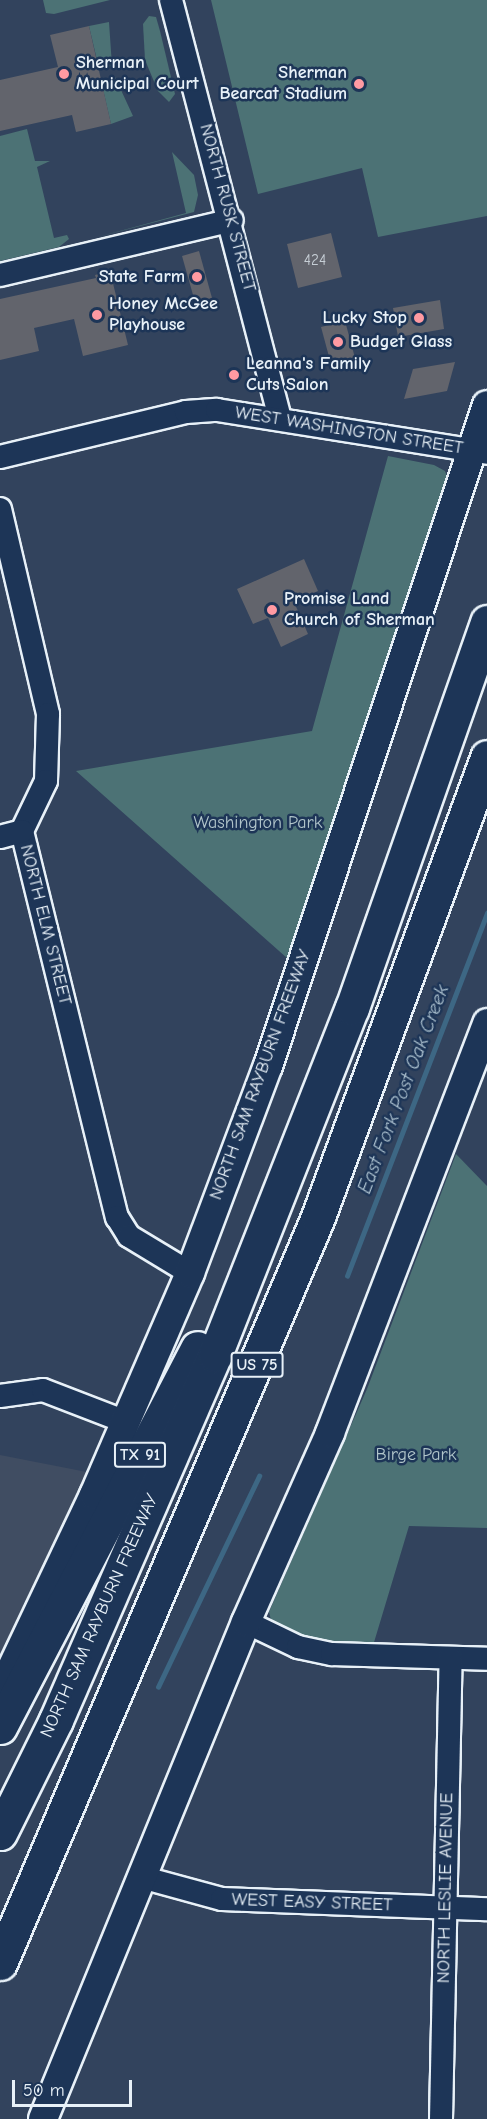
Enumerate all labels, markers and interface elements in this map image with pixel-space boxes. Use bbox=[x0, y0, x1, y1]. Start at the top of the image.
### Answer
place label: Sherman Municipal Court bbox=[76, 53, 199, 96]
place label: Sherman Bearcat Stadium bbox=[220, 63, 347, 106]
marker: Sherman Municipal Court bbox=[57, 67, 71, 81]
marker: Sherman Bearcat Stadium bbox=[352, 77, 366, 91]
street label: NORTH RUSK STREET bbox=[194, 122, 260, 294]
house number: 424 bbox=[304, 252, 326, 270]
place label: State Farm bbox=[99, 266, 185, 288]
marker: State Farm bbox=[190, 270, 204, 284]
place label: Honey McGee Playhouse bbox=[109, 294, 218, 336]
place label: Lucky Stop bbox=[323, 307, 407, 329]
marker: Honey McGee Playhouse bbox=[90, 308, 104, 322]
marker: Lucky Stop bbox=[412, 311, 426, 325]
place label: Budget Glass bbox=[350, 331, 452, 353]
marker: Budget Glass bbox=[331, 335, 345, 349]
place label: Leanna's Family Cuts Salon bbox=[246, 354, 370, 397]
marker: Leanna's Family Cuts Salon bbox=[227, 368, 241, 382]
street label: WEST WASHINGTON STREET bbox=[233, 402, 465, 460]
place label: Promise Land Church of Sherman bbox=[284, 589, 435, 632]
marker: Promise Land Church of Sherman bbox=[265, 603, 279, 617]
park label: Washington Park bbox=[194, 812, 322, 834]
street label: NORTH ELM STREET bbox=[15, 842, 75, 1008]
street label: NORTH SAM RAYBURN FREEWAY bbox=[206, 947, 316, 1203]
water label: East Fork Post Oak Creek bbox=[352, 981, 454, 1197]
road number: US 75 bbox=[230, 1352, 284, 1378]
road number: TX 91 bbox=[113, 1442, 167, 1468]
park label: Birge Park bbox=[376, 1444, 456, 1466]
street label: NORTH SAM RAYBURN FREEWAY bbox=[36, 1491, 164, 1741]
street label: NORTH LESLIE AVENUE bbox=[434, 1793, 458, 1983]
street label: WEST EASY STREET bbox=[231, 1889, 393, 1917]
scale bar bbox=[15, 2068, 135, 2106]
text: 50 m bbox=[23, 2080, 65, 2101]

